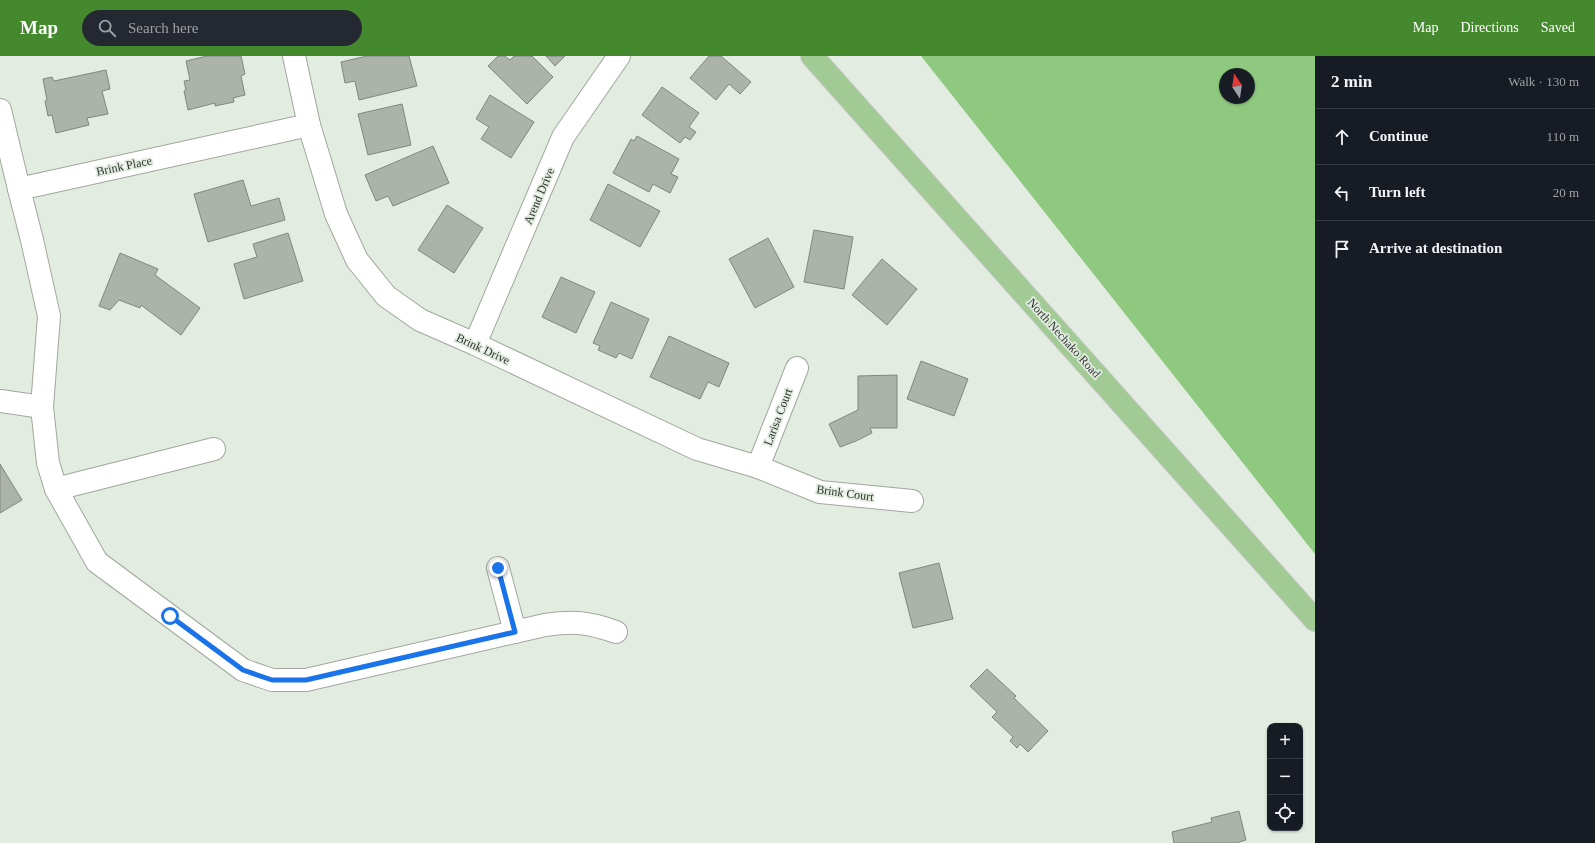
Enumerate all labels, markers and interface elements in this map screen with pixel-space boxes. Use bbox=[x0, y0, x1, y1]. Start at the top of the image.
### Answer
search box bbox=[82, 10, 362, 46]
text: Map bbox=[20, 17, 58, 38]
icon: search bbox=[96, 17, 118, 39]
text: Search here bbox=[128, 20, 198, 36]
text: Map bbox=[1413, 20, 1438, 35]
text: Directions bbox=[1460, 20, 1519, 35]
text: Saved bbox=[1541, 20, 1575, 35]
north arrow bbox=[1219, 68, 1255, 104]
text: 2 min bbox=[1331, 72, 1372, 91]
text: Walk · 130 m bbox=[1508, 74, 1579, 89]
icon: ahead bbox=[1331, 126, 1353, 148]
text: Continue bbox=[1369, 128, 1428, 144]
text: 110 m bbox=[1547, 129, 1579, 144]
street label: Brink Place bbox=[95, 153, 153, 179]
street label: Arend Drive bbox=[521, 166, 557, 226]
icon: left bbox=[1331, 182, 1353, 204]
text: Turn left bbox=[1369, 184, 1426, 200]
text: 20 m bbox=[1553, 185, 1579, 200]
icon: arrive bbox=[1331, 238, 1353, 260]
text: Arrive at destination bbox=[1369, 240, 1502, 256]
street label: North Nechako Road bbox=[1025, 295, 1103, 381]
street label: Brink Drive bbox=[454, 330, 512, 368]
street label: Larisa Court bbox=[761, 386, 796, 448]
street label: Brink Court bbox=[815, 482, 875, 504]
route end bbox=[489, 559, 507, 577]
route start bbox=[161, 607, 179, 625]
map controls bbox=[1267, 723, 1303, 831]
button: + bbox=[1267, 723, 1303, 759]
button: − bbox=[1267, 759, 1303, 795]
button: locate bbox=[1267, 795, 1303, 831]

